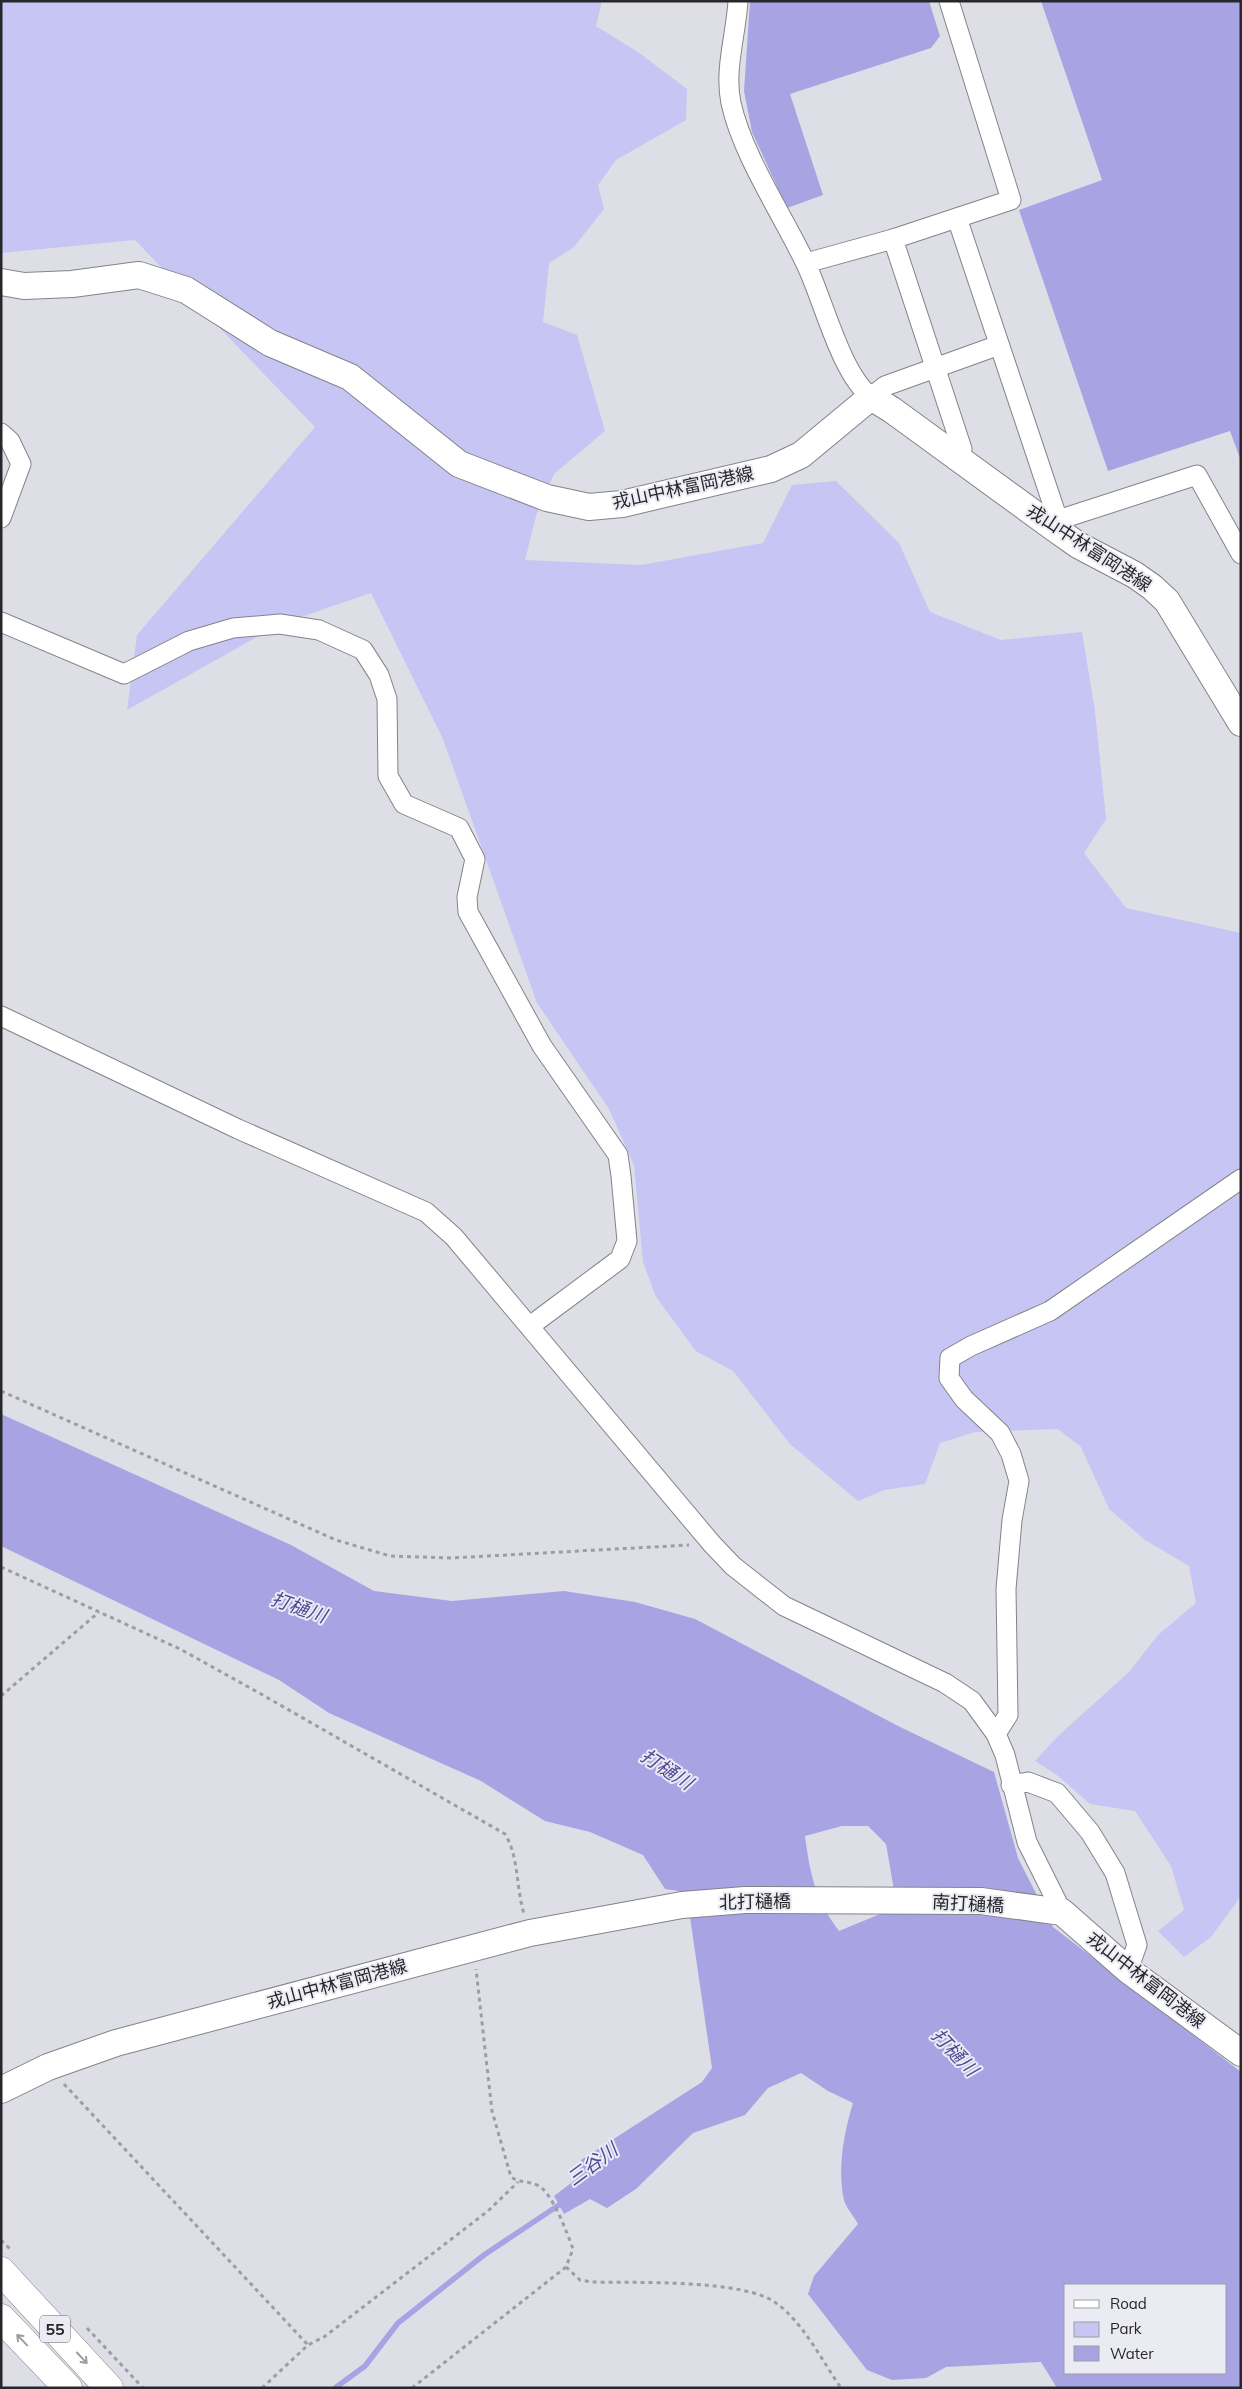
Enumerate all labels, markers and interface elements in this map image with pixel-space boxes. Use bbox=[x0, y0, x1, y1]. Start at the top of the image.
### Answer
street label: 戎山中林富岡港線 bbox=[610, 461, 756, 514]
street label: 戎山中林富岡港線 bbox=[1023, 499, 1156, 596]
water label: 打樋川 bbox=[268, 1586, 332, 1628]
water label: 打樋川 bbox=[637, 1743, 699, 1796]
street label: 北打樋橋 bbox=[719, 1889, 791, 1914]
street label: 南打樋橋 bbox=[931, 1890, 1005, 1917]
street label: 戎山中林富岡港線 bbox=[1082, 1926, 1210, 2033]
street label: 戎山中林富岡港線 bbox=[264, 1954, 409, 2013]
water label: 打樋川 bbox=[927, 2023, 985, 2082]
water label: 三谷川 bbox=[562, 2136, 624, 2190]
legend bbox=[1064, 2284, 1227, 2374]
text: Road bbox=[1110, 2294, 1147, 2313]
road number: 55 bbox=[40, 2316, 70, 2342]
text: Park bbox=[1110, 2319, 1142, 2338]
one-way arrow bbox=[16, 2334, 28, 2347]
text: Water bbox=[1110, 2344, 1154, 2363]
one-way arrow bbox=[76, 2351, 88, 2364]

